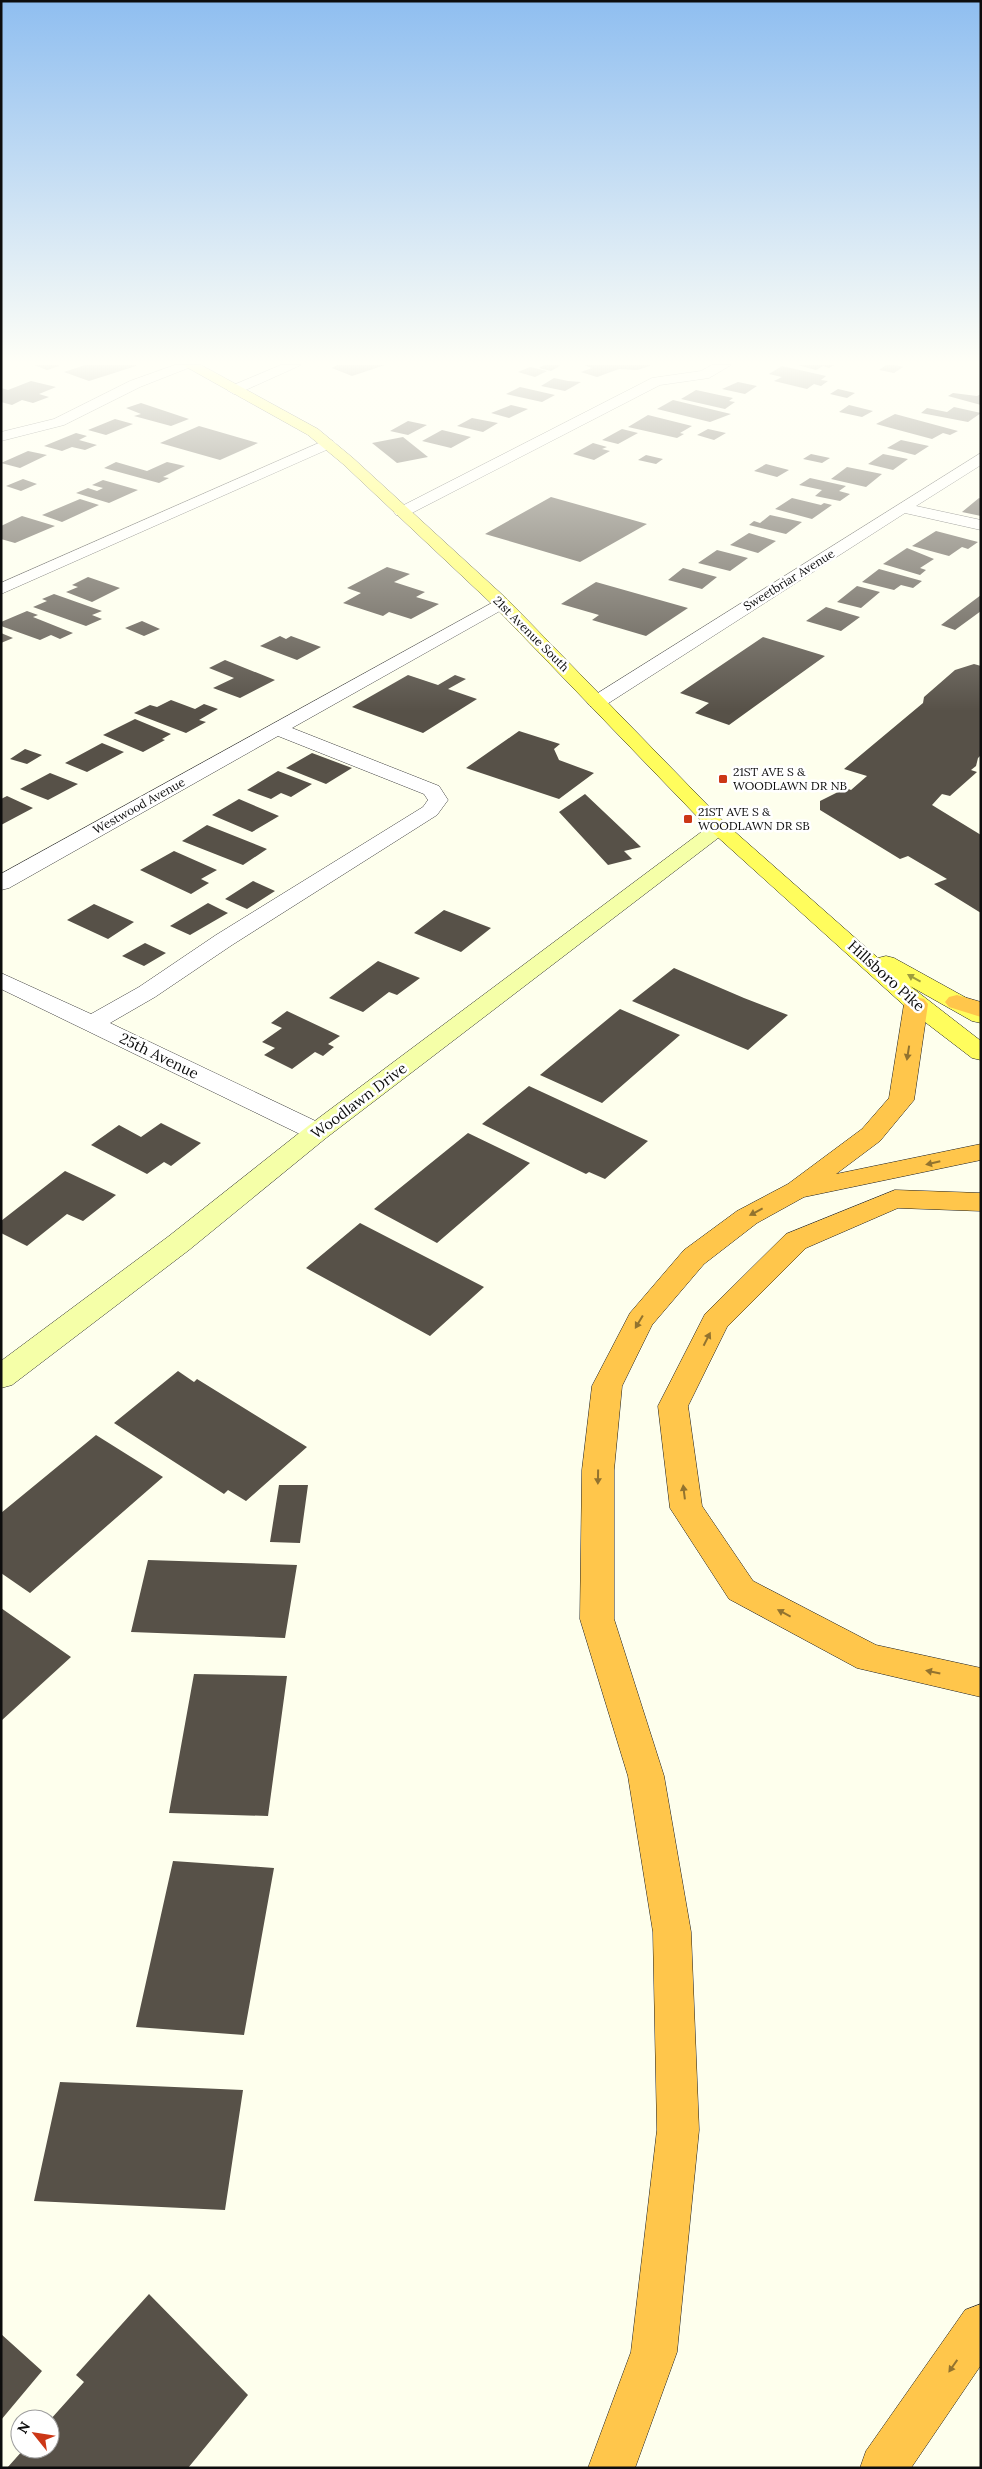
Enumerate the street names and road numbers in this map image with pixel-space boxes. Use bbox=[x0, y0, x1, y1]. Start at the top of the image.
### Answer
street label: Sweetbriar Avenue bbox=[740, 545, 837, 614]
street label: 21st Avenue South bbox=[490, 593, 572, 675]
street label: Westwood Avenue bbox=[90, 774, 188, 837]
street label: Hillsboro Pike bbox=[844, 936, 929, 1015]
street label: 25th Avenue bbox=[116, 1028, 202, 1083]
street label: Woodlawn Drive bbox=[307, 1058, 410, 1143]

